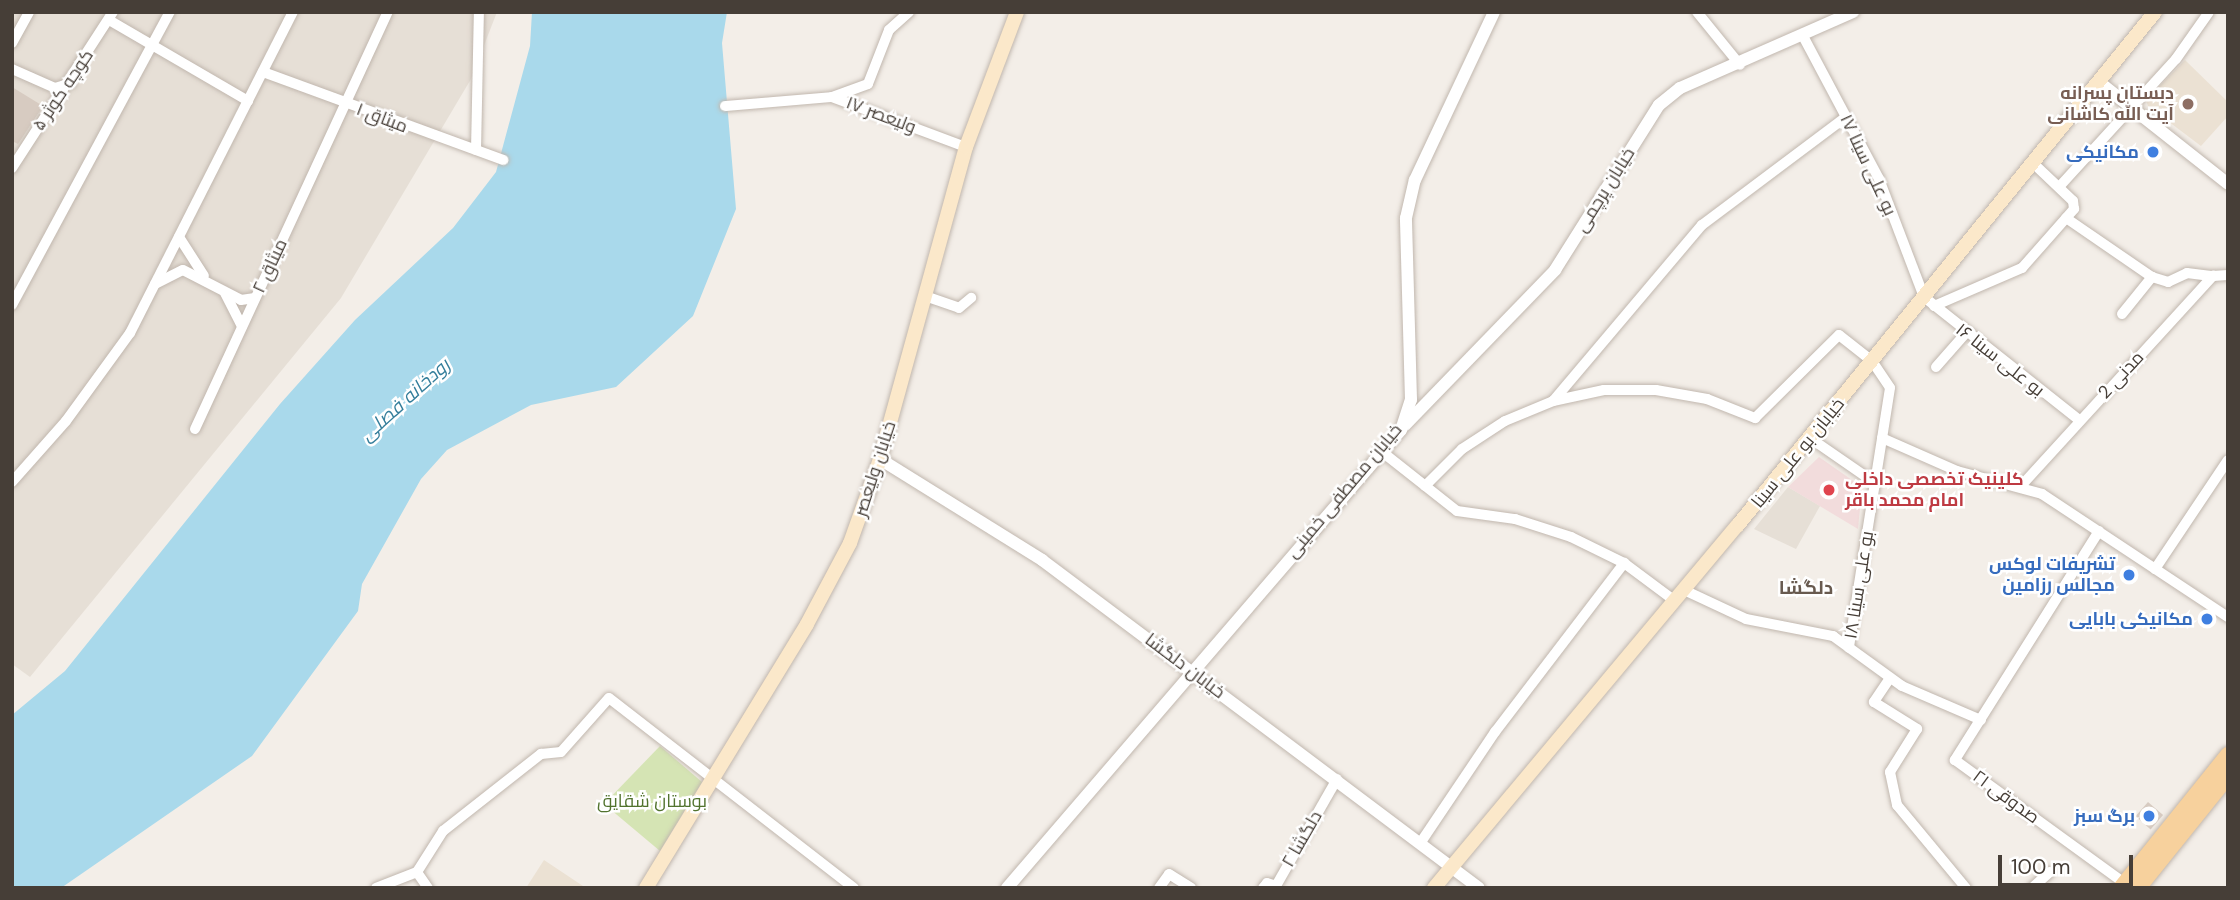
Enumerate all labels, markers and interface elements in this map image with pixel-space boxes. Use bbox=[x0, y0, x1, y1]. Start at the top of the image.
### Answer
street label: کوچه کوثر ۵ bbox=[28, 45, 98, 135]
place label: دبستان پسرانه آیت الله کاشانی bbox=[2047, 83, 2174, 126]
street label: ولیعصر ۱۷ bbox=[843, 92, 919, 138]
marker: دبستان پسرانه آیت الله کاشانی bbox=[2180, 96, 2196, 112]
street label: میثاق ۱ bbox=[353, 98, 411, 138]
street label: بو علی سینا ۱۷ bbox=[1835, 111, 1901, 219]
place label: مکانیکی bbox=[2066, 141, 2139, 163]
street label: خیابان پرچمی bbox=[1570, 144, 1640, 236]
marker: مکانیکی bbox=[2145, 144, 2161, 160]
street label: میثاق ۲ bbox=[248, 235, 292, 297]
street label: بو علی سینا ۱۶ bbox=[1951, 319, 2049, 401]
street label: مدنی 2 bbox=[2094, 347, 2148, 403]
water label: رودخانه فصلی bbox=[356, 354, 454, 446]
street label: خیابان بو علی سینا bbox=[1747, 394, 1849, 512]
street label: خیابان ولیعصر bbox=[849, 419, 901, 519]
street label: خیابان مصطفی خمینی bbox=[1282, 419, 1406, 563]
place label: کلینیک تخصصی داخلی امام محمد باقر bbox=[1845, 469, 2024, 512]
marker: کلینیک تخصصی داخلی امام محمد باقر bbox=[1819, 480, 1839, 500]
street label: بو علی سینا ۱۸ bbox=[1840, 529, 1878, 641]
place label: تشریفات لوکس مجالس رزامین bbox=[1989, 554, 2115, 596]
marker: تشریفات لوکس مجالس رزامین bbox=[2121, 567, 2137, 583]
district label: دلگشا bbox=[1779, 577, 1833, 599]
place label: مکانیکی بابایی bbox=[2069, 608, 2193, 630]
marker: مکانیکی بابایی bbox=[2199, 611, 2215, 627]
street label: خیابان دلگشا bbox=[1141, 629, 1229, 703]
street label: صدوقی ۲۱ bbox=[1968, 766, 2044, 828]
park label: بوستان شقایق bbox=[597, 790, 707, 812]
place label: برگ سبز bbox=[2074, 805, 2135, 827]
street label: دلگشا ۲ bbox=[1277, 807, 1327, 871]
marker: برگ سبز bbox=[2141, 808, 2157, 824]
scale bar bbox=[2002, 841, 2137, 885]
text: 100 m bbox=[2011, 853, 2071, 881]

